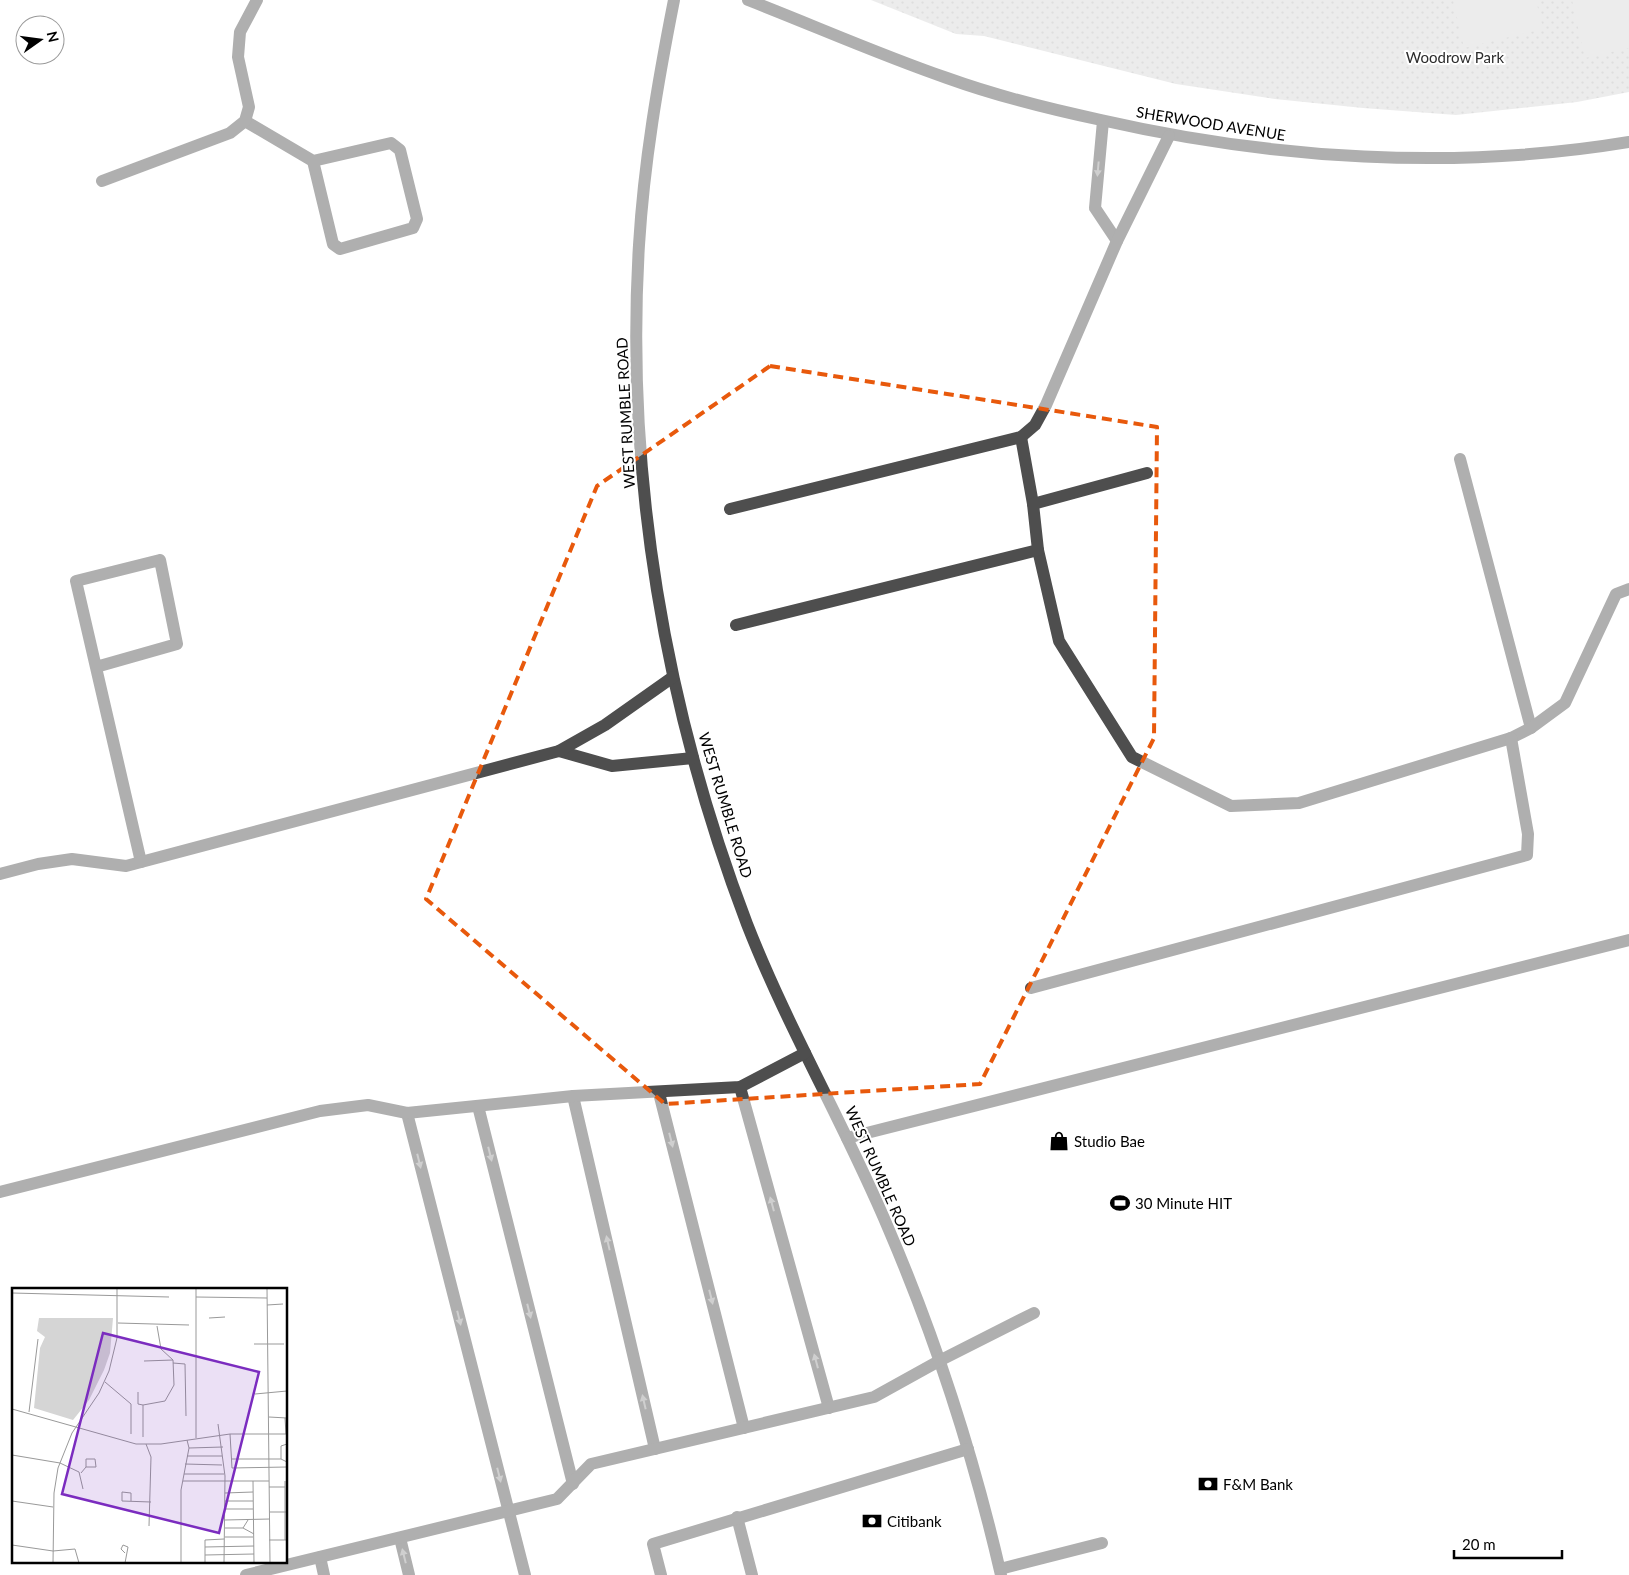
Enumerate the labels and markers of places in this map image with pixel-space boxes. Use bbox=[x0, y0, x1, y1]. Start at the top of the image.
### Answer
shop icon: Studio Bae bbox=[1048, 1130, 1070, 1152]
place label: Studio Bae bbox=[1074, 1132, 1145, 1150]
sports icon: 30 Minute HIT bbox=[1109, 1192, 1131, 1214]
place label: 30 Minute HIT bbox=[1135, 1194, 1232, 1212]
bank icon: F&M Bank bbox=[1197, 1473, 1219, 1495]
place label: F&M Bank bbox=[1223, 1475, 1293, 1493]
bank icon: Citibank bbox=[861, 1510, 883, 1532]
place label: Citibank bbox=[887, 1512, 942, 1530]

